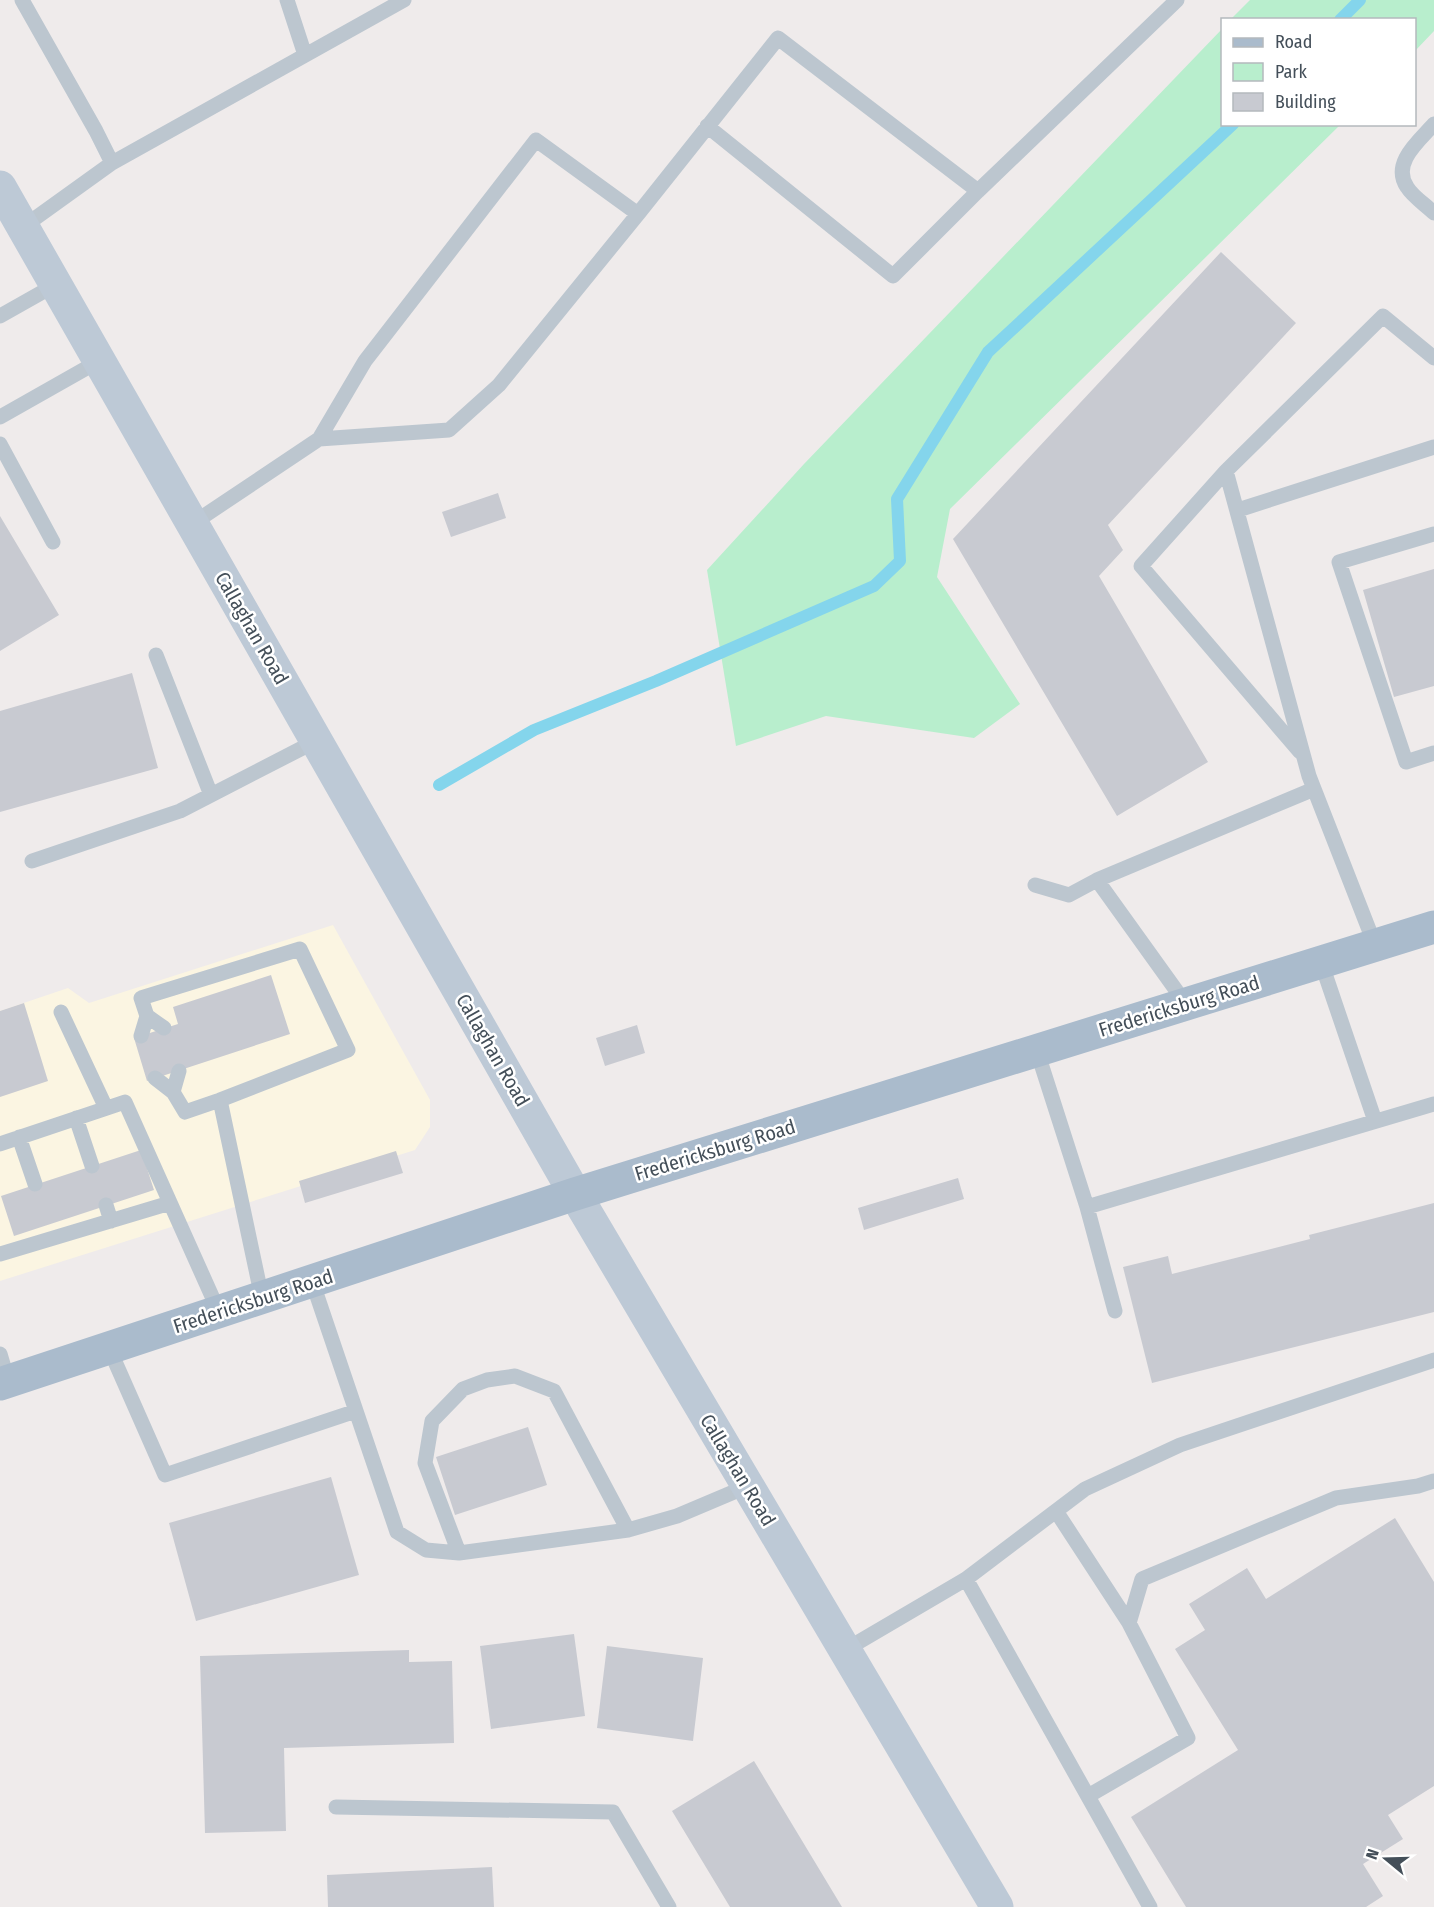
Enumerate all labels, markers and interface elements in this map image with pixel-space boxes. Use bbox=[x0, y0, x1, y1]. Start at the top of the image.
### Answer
legend bbox=[1221, 18, 1416, 126]
text: Road bbox=[1275, 31, 1312, 53]
text: Park bbox=[1275, 61, 1308, 83]
text: Building bbox=[1275, 91, 1336, 113]
street label: Callaghan Road bbox=[210, 567, 294, 689]
street label: Fredericksburg Road bbox=[1096, 970, 1262, 1042]
street label: Callaghan Road bbox=[451, 989, 535, 1111]
street label: Fredericksburg Road bbox=[632, 1114, 798, 1186]
street label: Fredericksburg Road bbox=[170, 1264, 336, 1338]
street label: Callaghan Road bbox=[695, 1410, 781, 1530]
north arrow bbox=[1356, 1829, 1416, 1889]
text: N bbox=[1362, 1847, 1383, 1862]

